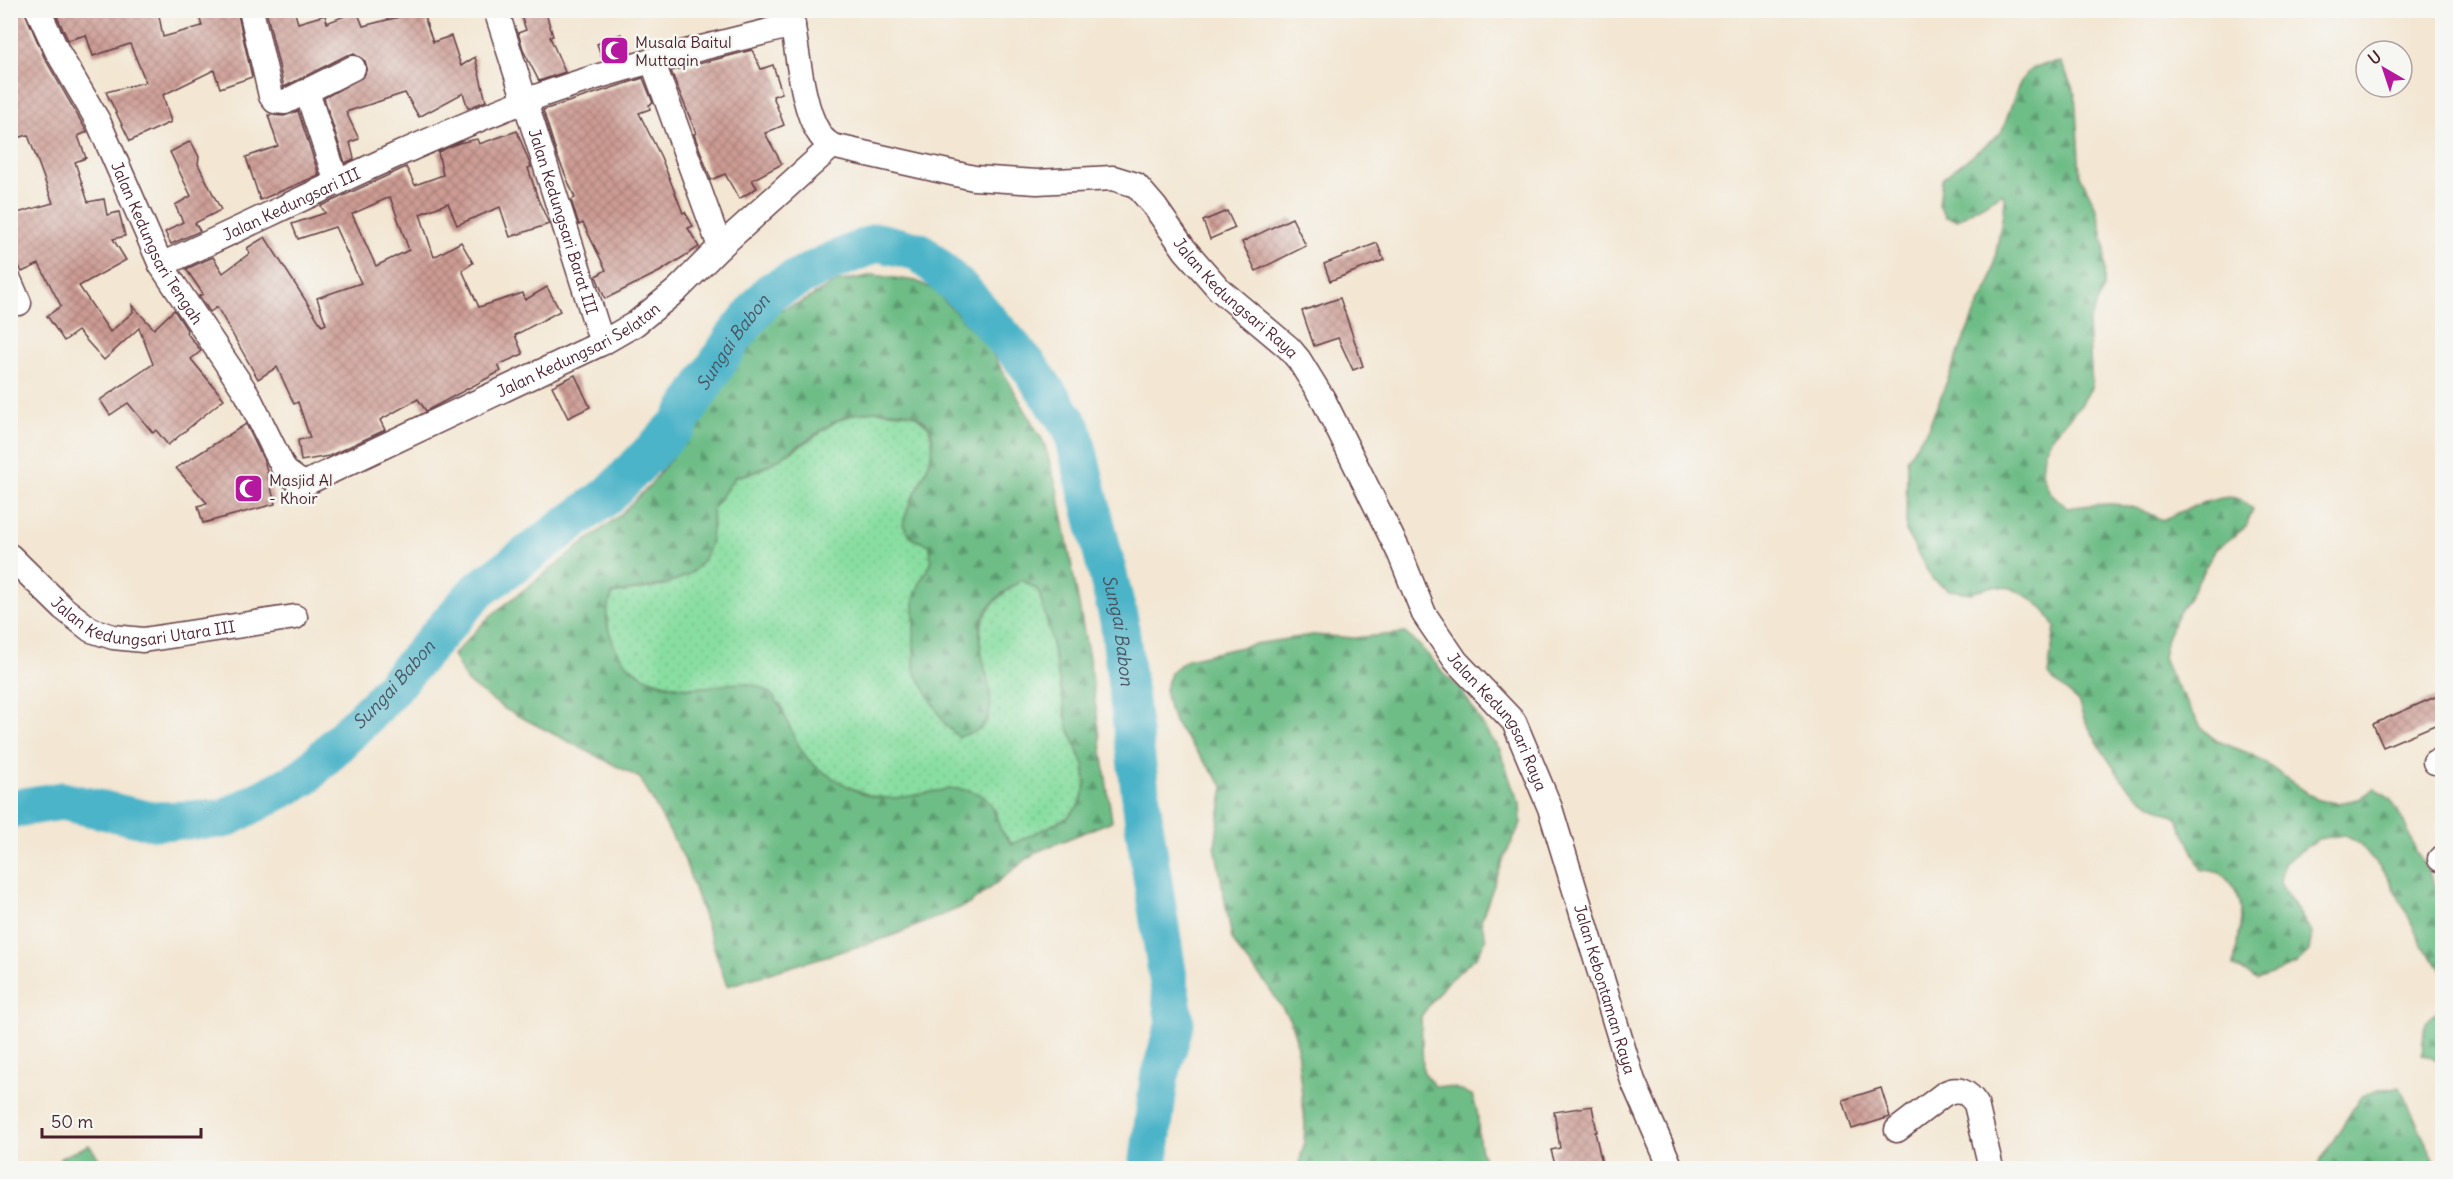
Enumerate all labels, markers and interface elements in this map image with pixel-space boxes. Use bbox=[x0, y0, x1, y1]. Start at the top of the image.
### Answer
place label: Musala Baitul Muttaqin bbox=[635, 32, 732, 70]
mosque icon: Musala Baitul Muttaqin bbox=[598, 35, 630, 67]
north arrow bbox=[2354, 39, 2414, 99]
text: U bbox=[2364, 46, 2385, 69]
street label: Jalan Kedungsari Barat III bbox=[524, 126, 602, 317]
street label: Jalan Kedungsari Tengah bbox=[107, 158, 208, 328]
street label: Jalan Kedungsari III bbox=[220, 163, 363, 245]
street label: Jalan Kedungsari Raya bbox=[1169, 234, 1303, 362]
water label: Sungai Babon bbox=[691, 289, 775, 395]
street label: Jalan Kedungsari Selatan bbox=[493, 298, 664, 401]
place label: Masjid Al - Khoir bbox=[269, 470, 333, 508]
mosque icon: Masjid Al - Khoir bbox=[232, 473, 264, 505]
water label: Sungai Babon bbox=[1097, 572, 1139, 687]
street label: Jalan Kedungsari Utara III bbox=[47, 592, 237, 650]
water label: Sungai Babon bbox=[347, 635, 440, 734]
street label: Jalan Kedungsari Raya bbox=[1443, 649, 1552, 794]
street label: Jalan Kebontaman Raya bbox=[1570, 902, 1640, 1076]
scale bar bbox=[42, 1101, 201, 1139]
text: 50 m bbox=[51, 1110, 93, 1133]

